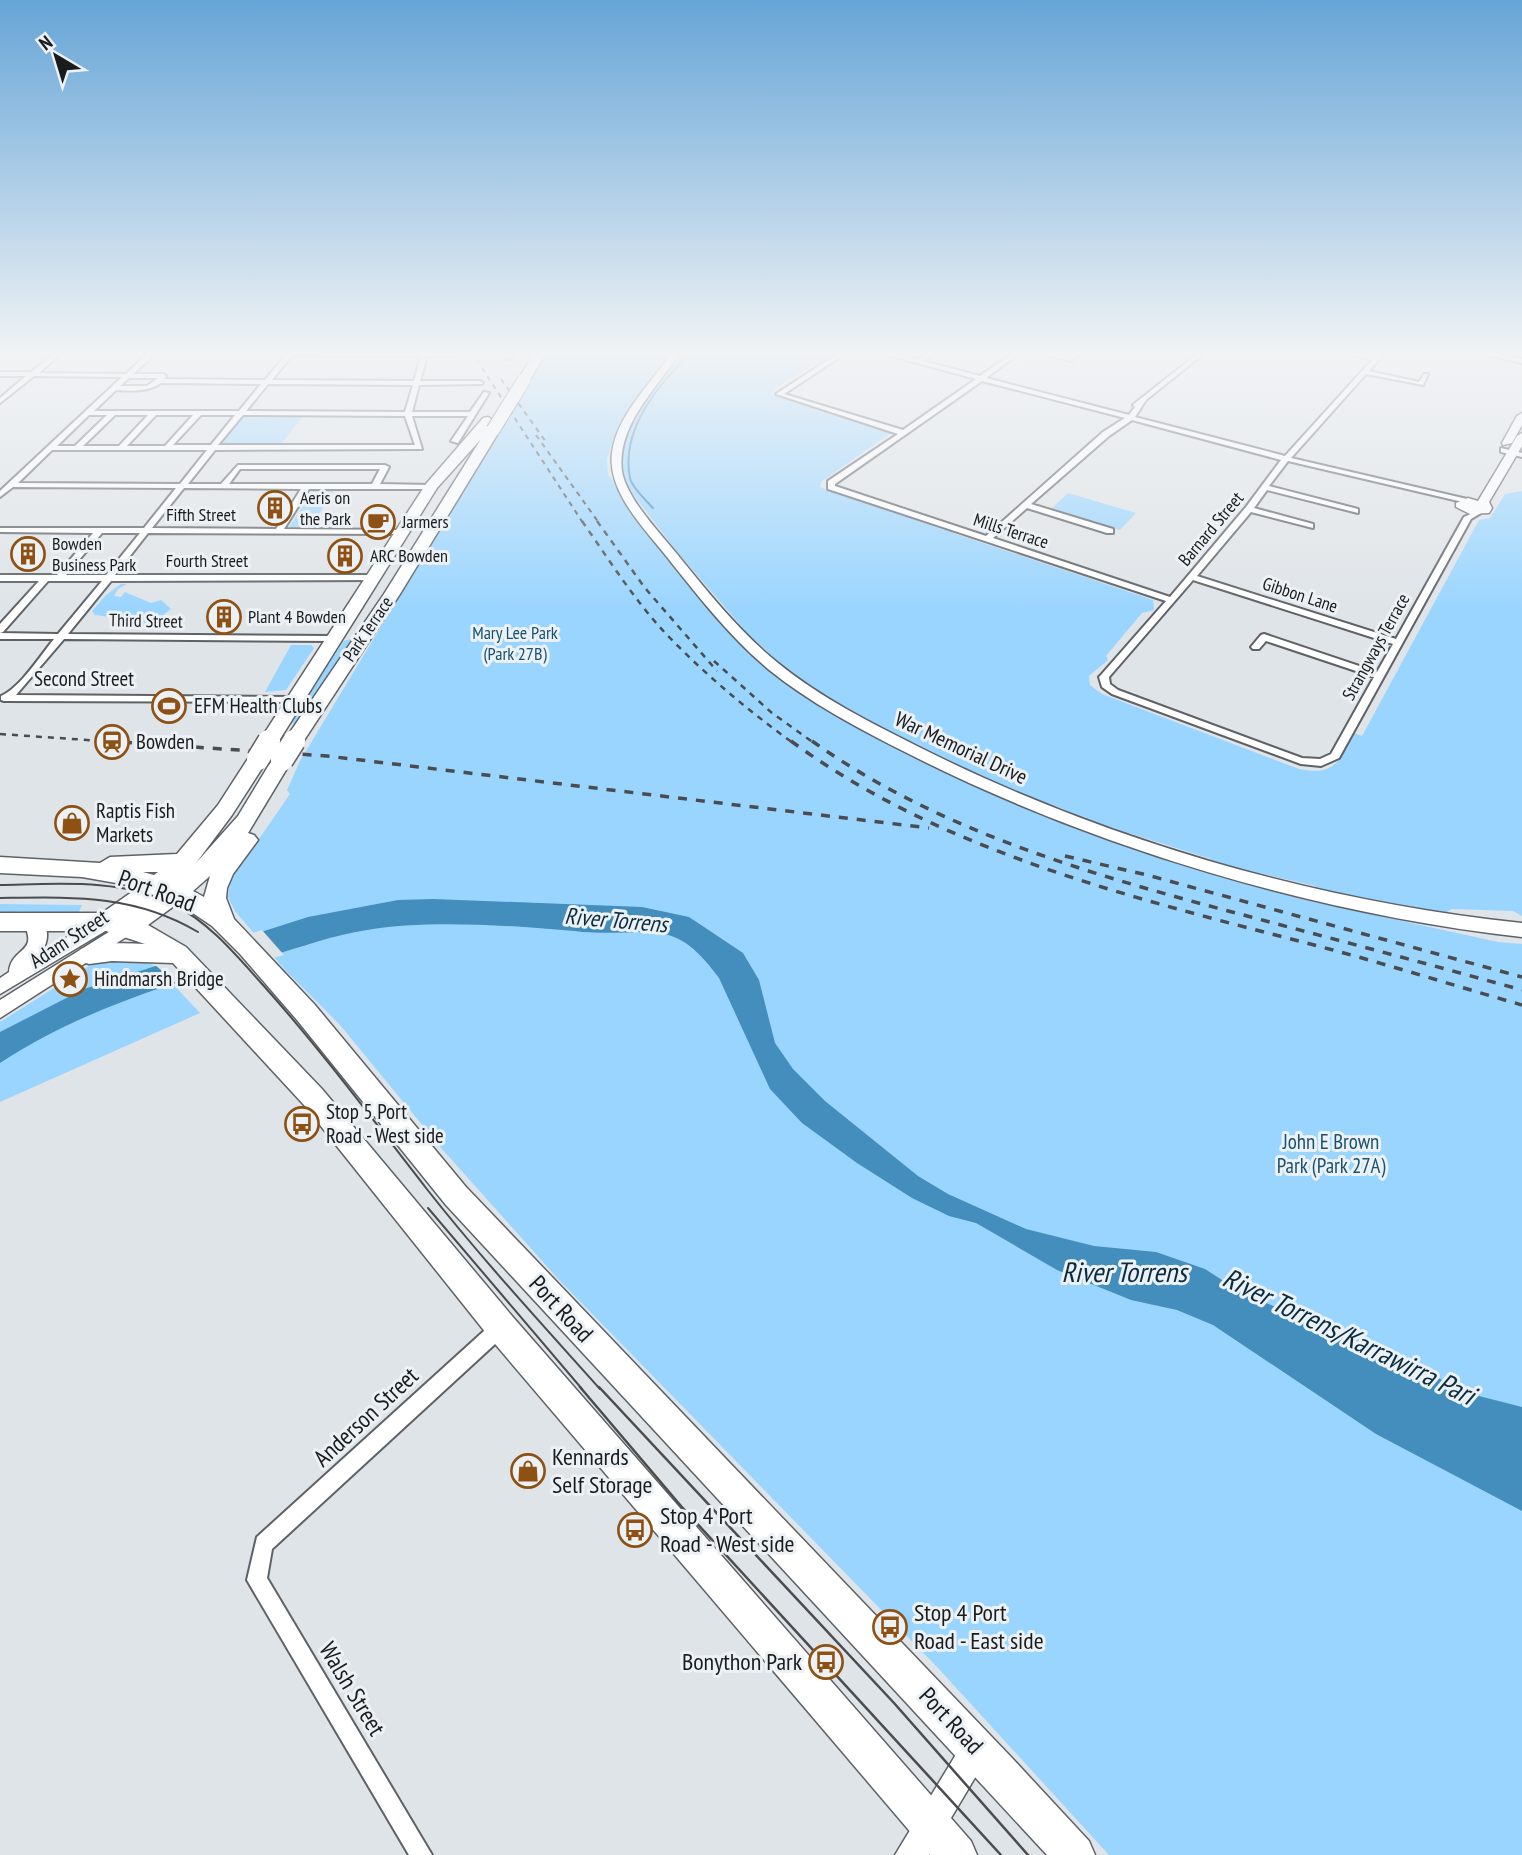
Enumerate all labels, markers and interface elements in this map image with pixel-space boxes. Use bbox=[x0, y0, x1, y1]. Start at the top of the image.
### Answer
north arrow bbox=[21, 21, 91, 91]
text: N bbox=[34, 30, 57, 55]
place label: Aeris on the Park bbox=[300, 486, 351, 530]
street label: Barnard Street bbox=[1173, 487, 1248, 570]
building icon: Aeris on the Park bbox=[256, 489, 294, 527]
street label: Fifth Street bbox=[166, 503, 236, 526]
cafe icon: Jarmers bbox=[359, 503, 397, 541]
street label: Mills Terrace bbox=[971, 508, 1052, 553]
place label: Jarmers bbox=[401, 510, 449, 533]
place label: Bowden Business Park bbox=[52, 532, 136, 576]
building icon: Bowden Business Park bbox=[9, 535, 47, 573]
building icon: ARC Bowden bbox=[326, 537, 364, 575]
place label: ARC Bowden bbox=[370, 544, 448, 567]
street label: Fourth Street bbox=[166, 549, 248, 572]
street label: Gibbon Lane bbox=[1260, 572, 1341, 617]
street label: Strangways Terrace bbox=[1337, 589, 1414, 704]
street label: Park Terrace bbox=[337, 592, 398, 666]
building icon: Plant 4 Bowden bbox=[205, 598, 243, 636]
place label: Plant 4 Bowden bbox=[248, 605, 346, 628]
street label: Third Street bbox=[109, 608, 183, 633]
park label: Mary Lee Park (Park 27B) bbox=[472, 621, 558, 665]
street label: Second Street bbox=[34, 665, 134, 692]
sports icon: EFM Health Clubs bbox=[150, 687, 188, 725]
place label: EFM Health Clubs bbox=[194, 692, 322, 719]
street label: War Memorial Drive bbox=[891, 705, 1032, 790]
station icon: Bowden bbox=[93, 723, 131, 761]
place label: Bowden bbox=[136, 728, 194, 755]
place label: Raptis Fish Markets bbox=[96, 797, 175, 848]
shop icon: Raptis Fish Markets bbox=[53, 804, 91, 842]
street label: Port Road bbox=[114, 862, 200, 919]
water label: River Torrens bbox=[564, 901, 671, 939]
street label: Adam Street bbox=[24, 903, 114, 974]
place icon: Hindmarsh Bridge bbox=[51, 960, 89, 998]
place label: Hindmarsh Bridge bbox=[94, 965, 224, 992]
place label: Stop 5 Port Road - West side bbox=[326, 1098, 444, 1149]
bus stop icon: Stop 5 Port Road - West side bbox=[283, 1105, 321, 1143]
park label: John E Brown Park (Park 27A) bbox=[1277, 1128, 1385, 1179]
water label: River Torrens bbox=[1061, 1253, 1189, 1290]
water label: River Torrens/Karrawirra Pari bbox=[1217, 1258, 1485, 1414]
street label: Port Road bbox=[523, 1269, 600, 1349]
street label: Anderson Street bbox=[307, 1360, 425, 1473]
place label: Kennards Self Storage bbox=[552, 1441, 653, 1500]
shop icon: Kennards Self Storage bbox=[509, 1452, 547, 1490]
place label: Stop 4 Port Road - West side bbox=[660, 1500, 795, 1559]
bus stop icon: Stop 4 Port Road - West side bbox=[616, 1511, 654, 1549]
place label: Stop 4 Port Road - East side bbox=[914, 1597, 1044, 1656]
bus stop icon: Stop 4 Port Road - East side bbox=[871, 1608, 909, 1646]
street label: Walsh Street bbox=[312, 1636, 393, 1742]
bus stop icon: Bonython Park bbox=[807, 1643, 845, 1681]
place label: Bonython Park bbox=[682, 1646, 803, 1677]
street label: Port Road bbox=[913, 1681, 990, 1761]

